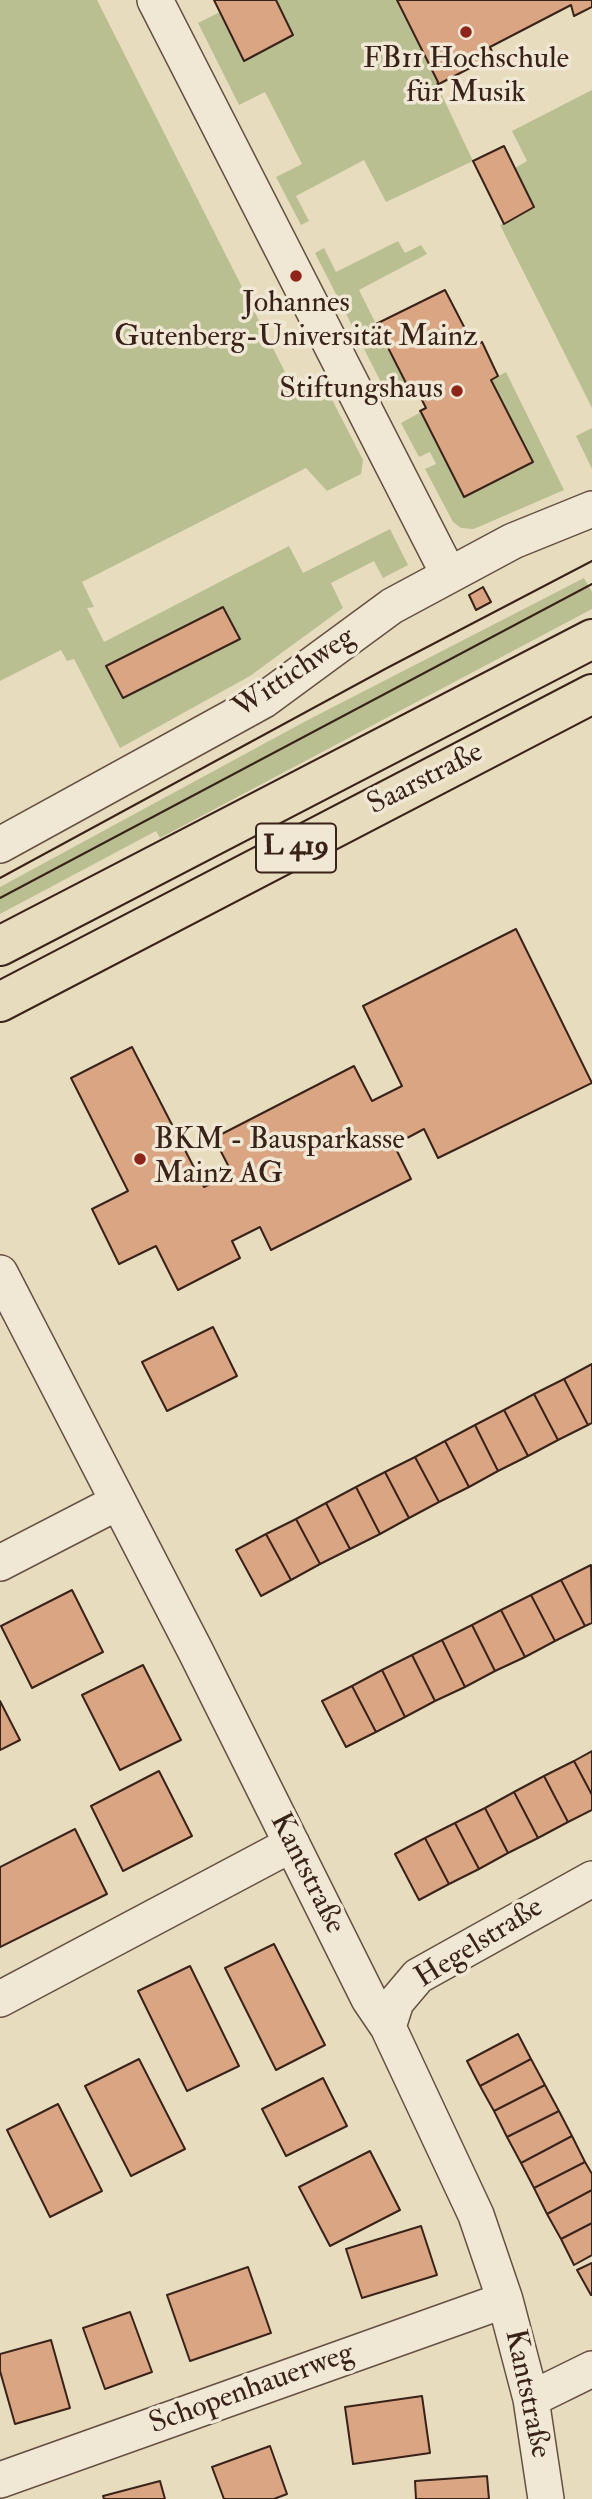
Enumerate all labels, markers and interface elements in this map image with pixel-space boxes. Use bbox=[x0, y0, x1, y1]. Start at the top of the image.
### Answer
marker: FB11 Hochschule für Musik bbox=[458, 24, 474, 40]
place label: FB11 Hochschule für Musik bbox=[363, 43, 569, 113]
marker: Johannes Gutenberg-Universität Mainz bbox=[288, 268, 304, 284]
place label: Johannes Gutenberg-Universität Mainz bbox=[114, 287, 478, 358]
place label: Stiftungshaus bbox=[279, 373, 443, 409]
marker: Stiftungshaus bbox=[449, 383, 465, 399]
street label: Wittichweg bbox=[227, 620, 363, 728]
street label: Saarstraße bbox=[362, 736, 490, 824]
road number: L 419 bbox=[256, 824, 336, 872]
place label: BKM - Bausparkasse Mainz AG bbox=[154, 1124, 405, 1194]
marker: BKM - Bausparkasse Mainz AG bbox=[132, 1151, 148, 1167]
street label: Kantstraße bbox=[260, 1808, 352, 1940]
street label: Hegelstraße bbox=[409, 1891, 551, 1997]
street label: Kantstraße bbox=[495, 2326, 557, 2462]
street label: Schopenhauerweg bbox=[145, 2336, 359, 2444]

